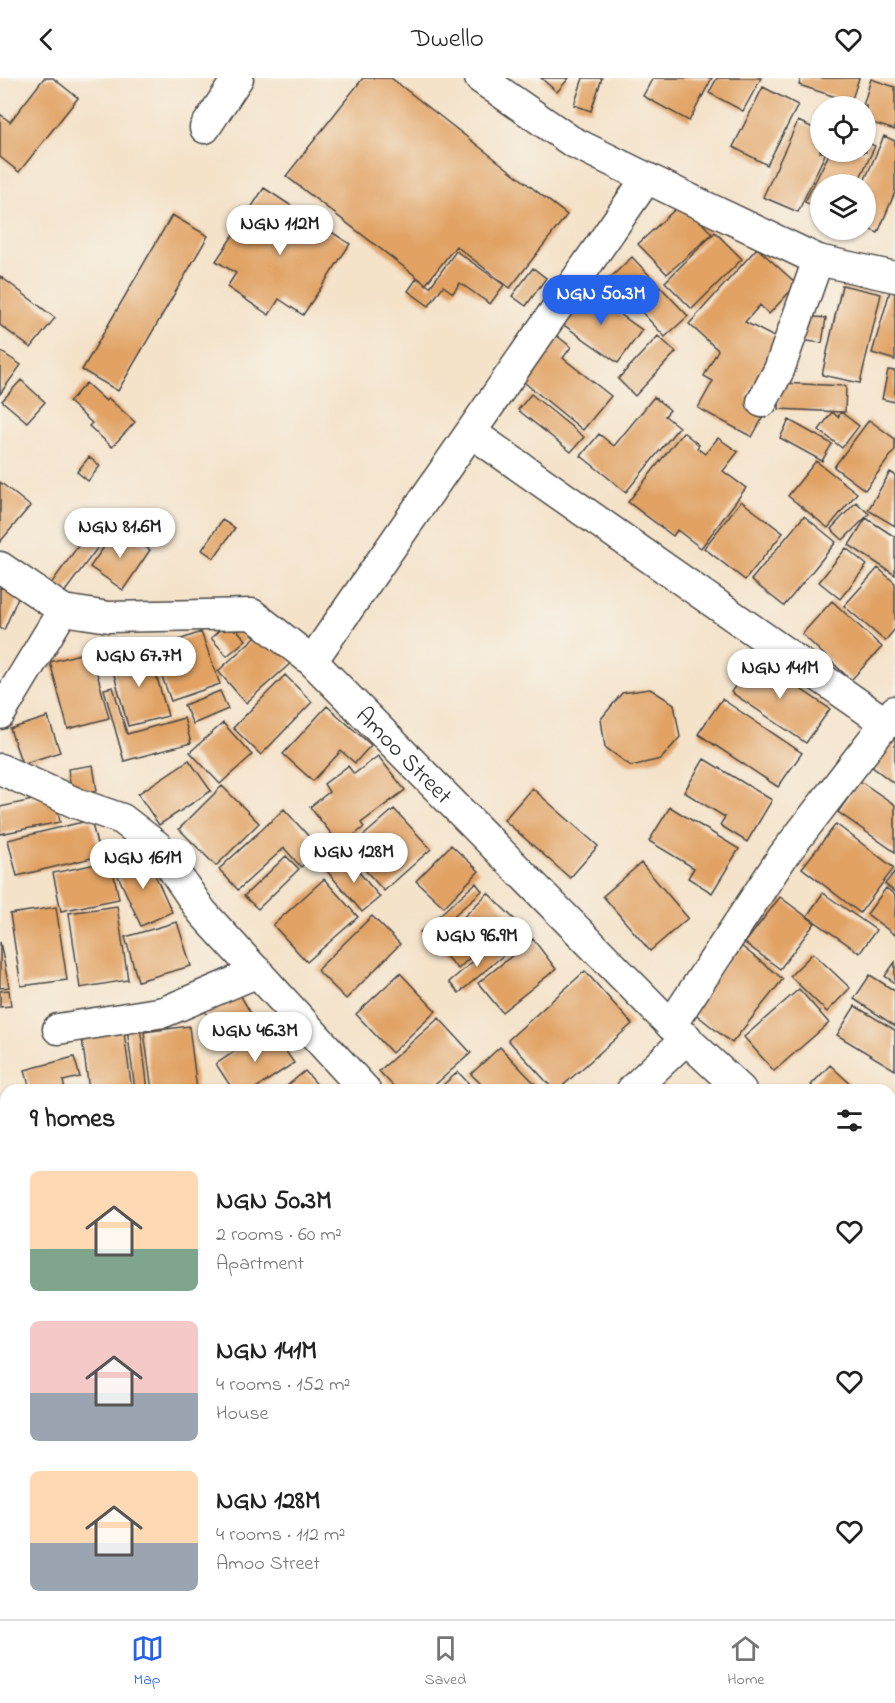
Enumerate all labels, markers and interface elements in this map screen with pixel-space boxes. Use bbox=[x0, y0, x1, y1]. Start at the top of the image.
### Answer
text: Dwello bbox=[411, 20, 484, 59]
icon: back bbox=[30, 23, 63, 56]
icon: heart bbox=[832, 23, 865, 56]
map controls bbox=[810, 96, 876, 240]
button: locate bbox=[810, 96, 876, 162]
button: layers bbox=[810, 174, 876, 240]
pin: NGN 112M bbox=[218, 205, 342, 256]
text: NGN 112M bbox=[240, 210, 320, 239]
pin: NGN 50.3M bbox=[532, 275, 670, 326]
text: NGN 50.3M bbox=[556, 280, 646, 309]
pin: NGN 81.6M bbox=[51, 508, 189, 559]
text: NGN 81.6M bbox=[78, 513, 162, 542]
pin: NGN 67.7M bbox=[70, 637, 208, 688]
text: NGN 67.7M bbox=[96, 642, 182, 671]
pin: NGN 141M bbox=[718, 649, 842, 700]
text: NGN 141M bbox=[741, 654, 819, 683]
street label: Amoo Street bbox=[347, 700, 459, 813]
pin: NGN 128M bbox=[292, 833, 416, 884]
text: NGN 128M bbox=[314, 838, 394, 867]
pin: NGN 161M bbox=[81, 839, 205, 890]
text: NGN 161M bbox=[104, 844, 182, 873]
pin: NGN 96.9M bbox=[408, 917, 546, 968]
text: NGN 96.9M bbox=[436, 922, 518, 951]
pin: NGN 46.3M bbox=[186, 1012, 324, 1063]
text: NGN 46.3M bbox=[212, 1017, 298, 1046]
text: 9 homes bbox=[30, 1101, 115, 1139]
icon: filters bbox=[833, 1104, 866, 1137]
text: NGN 50.3M bbox=[216, 1183, 332, 1221]
icon: home bbox=[78, 1195, 150, 1267]
icon: heart bbox=[833, 1215, 866, 1248]
text: 2 rooms · 60 m² bbox=[216, 1221, 342, 1250]
text: Apartment bbox=[216, 1250, 304, 1279]
text: NGN 141M bbox=[216, 1333, 317, 1371]
icon: home bbox=[78, 1345, 150, 1417]
icon: heart bbox=[833, 1365, 866, 1398]
text: 4 rooms · 152 m² bbox=[216, 1371, 350, 1400]
text: House bbox=[216, 1400, 269, 1429]
text: NGN 128M bbox=[216, 1483, 321, 1521]
icon: home bbox=[78, 1495, 150, 1567]
icon: heart bbox=[833, 1515, 866, 1548]
text: 4 rooms · 112 m² bbox=[216, 1521, 345, 1550]
text: Amoo Street bbox=[216, 1550, 320, 1579]
tab: Map bbox=[131, 1632, 164, 1692]
tab: Saved bbox=[425, 1632, 466, 1692]
tab: Home bbox=[727, 1632, 764, 1692]

